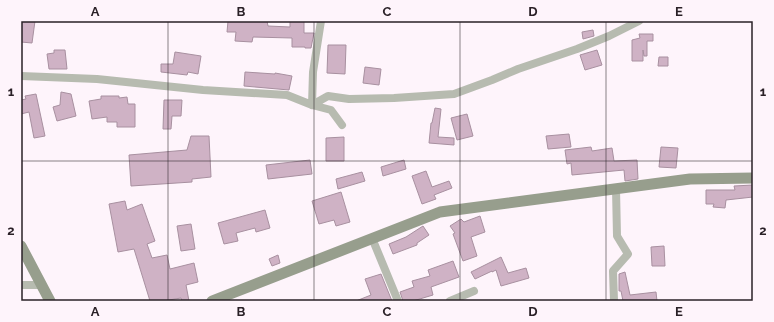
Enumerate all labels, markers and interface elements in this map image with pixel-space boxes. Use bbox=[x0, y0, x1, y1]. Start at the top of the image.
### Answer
text: A bbox=[91, 4, 100, 19]
text: B bbox=[237, 4, 246, 19]
text: C bbox=[383, 4, 392, 19]
text: D bbox=[528, 4, 538, 19]
text: E bbox=[675, 4, 683, 19]
text: 1 bbox=[8, 84, 15, 99]
text: 1 bbox=[760, 84, 767, 99]
text: 2 bbox=[7, 223, 15, 238]
text: 2 bbox=[759, 223, 767, 238]
text: A bbox=[91, 304, 100, 319]
text: B bbox=[237, 304, 246, 319]
text: C bbox=[383, 304, 392, 319]
text: D bbox=[528, 304, 538, 319]
text: E bbox=[675, 304, 683, 319]

